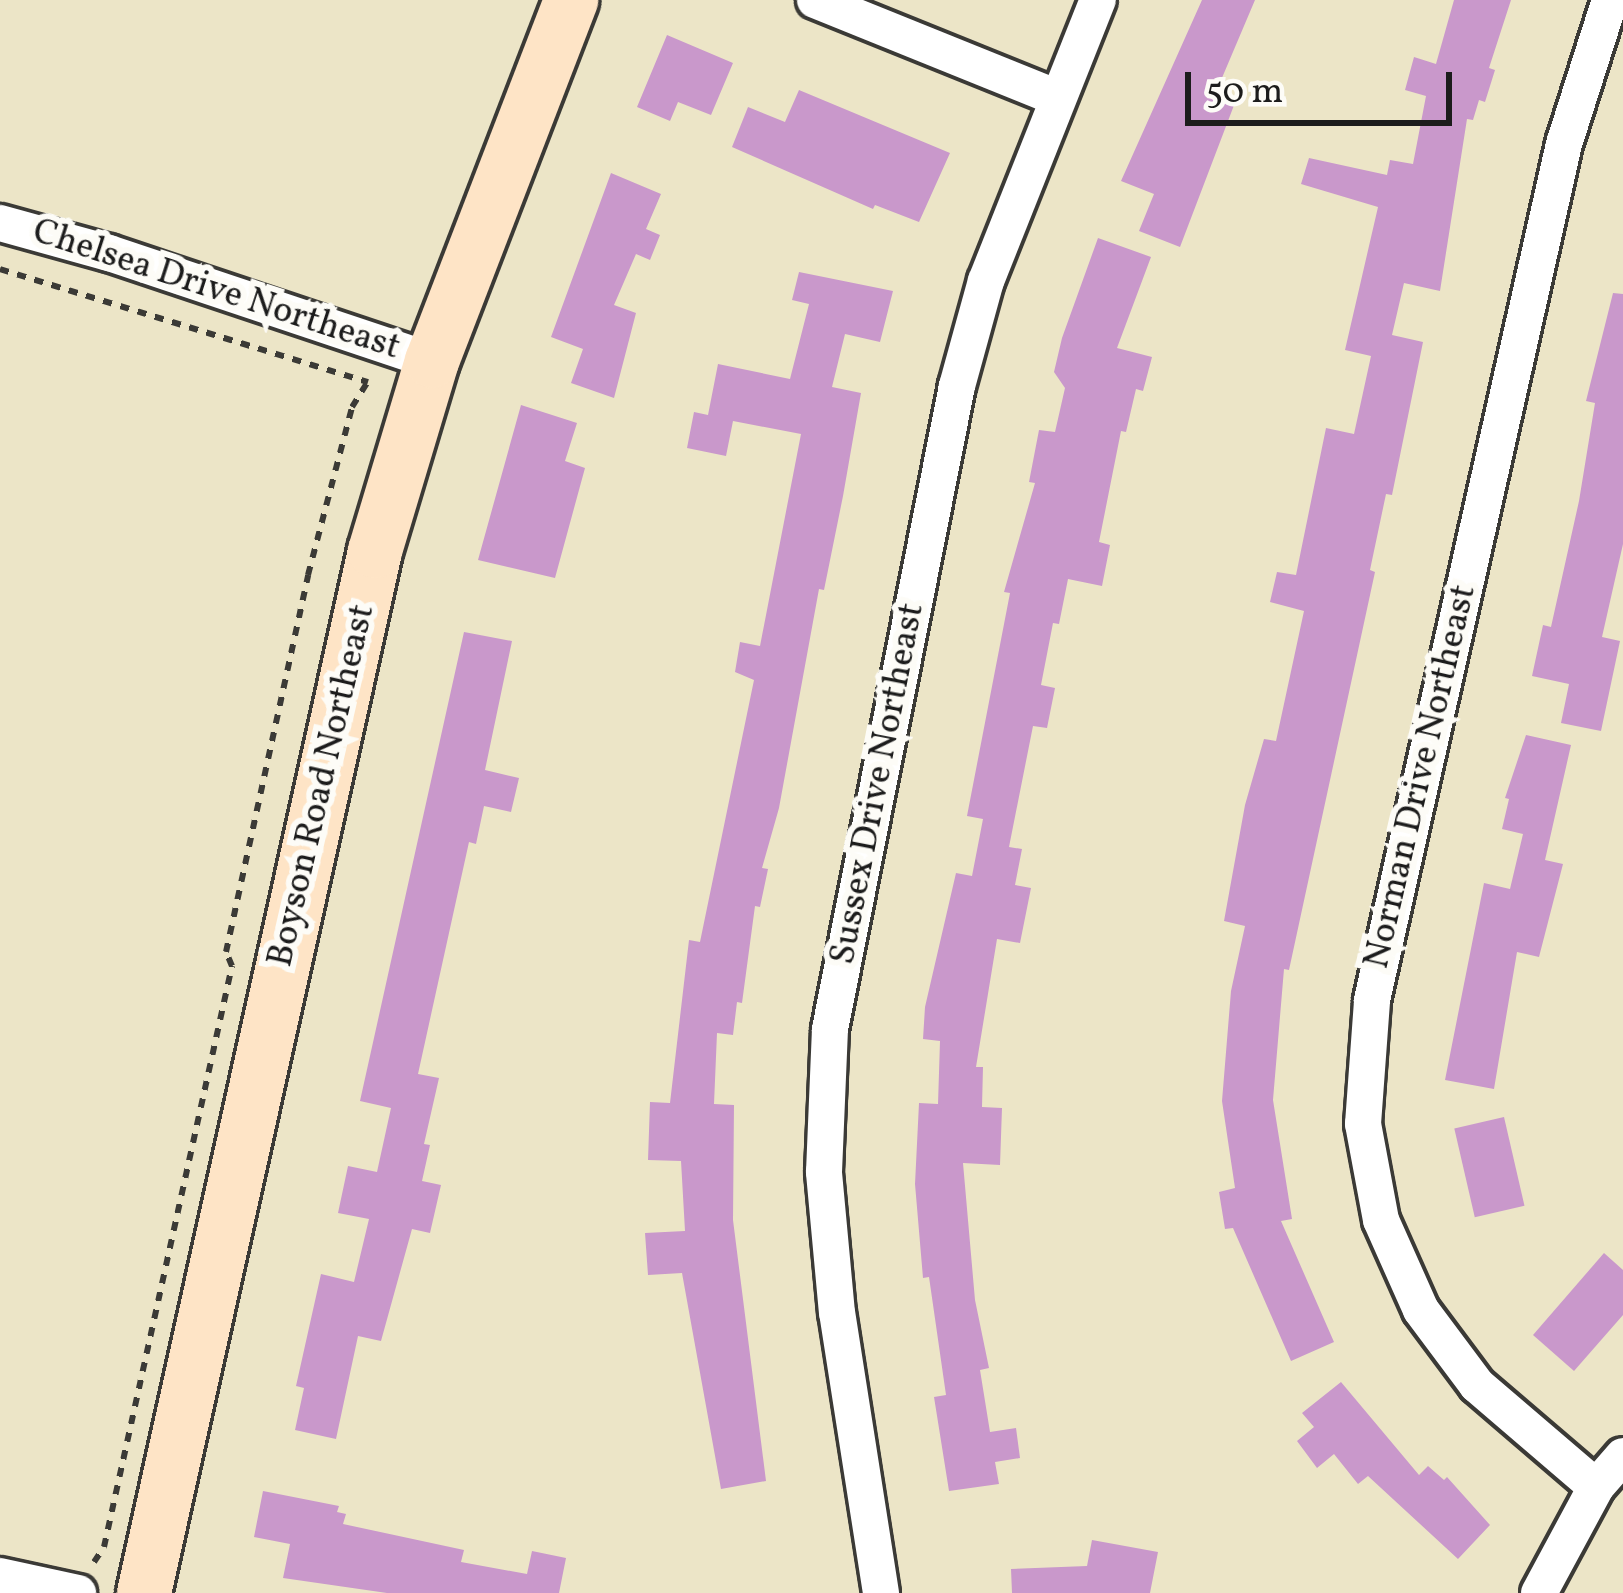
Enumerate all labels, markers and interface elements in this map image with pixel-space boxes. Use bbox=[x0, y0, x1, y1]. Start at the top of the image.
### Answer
scale bar bbox=[1191, 48, 1458, 122]
text: 50 m bbox=[1206, 68, 1283, 118]
street label: Chelsea Drive Northeast bbox=[27, 211, 405, 371]
street label: Norman Drive Northeast bbox=[1357, 581, 1487, 973]
street label: Sussex Drive Northeast bbox=[823, 600, 935, 968]
street label: Boyson Road Northeast bbox=[260, 601, 386, 971]

